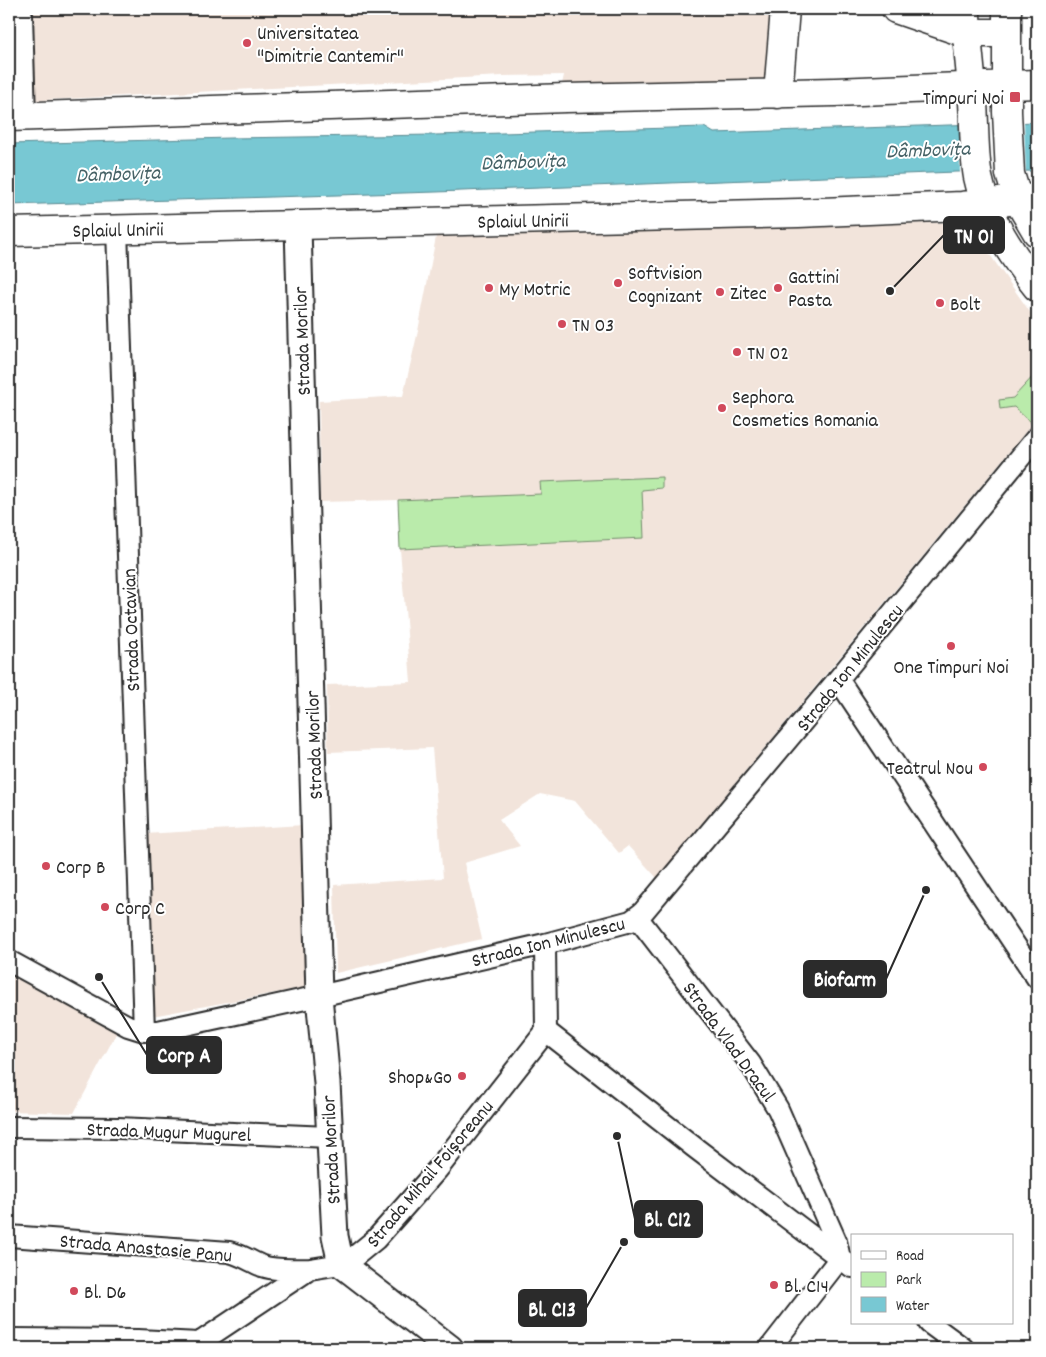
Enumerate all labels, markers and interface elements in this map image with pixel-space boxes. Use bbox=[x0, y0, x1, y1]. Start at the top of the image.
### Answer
place label: Universitatea "Dimitrie Cantemir" bbox=[257, 21, 404, 72]
marker: Universitatea "Dimitrie Cantemir" bbox=[241, 37, 253, 49]
place label: Timpuri Noi bbox=[923, 86, 1004, 114]
marker: Timpuri Noi bbox=[1008, 90, 1022, 104]
water label: Dâmbovița bbox=[885, 135, 972, 168]
water label: Dâmbovița bbox=[480, 147, 567, 180]
water label: Dâmbovița bbox=[75, 159, 162, 192]
street label: Splaiul Unirii bbox=[477, 208, 569, 238]
street label: Splaiul Unirii bbox=[72, 217, 164, 247]
callout: TN 01 bbox=[944, 217, 1004, 253]
text: TN 01 bbox=[954, 224, 994, 254]
place label: Softvision Cognizant bbox=[628, 261, 702, 312]
place label: Gattini Pasta bbox=[788, 265, 839, 316]
place label: My Motric bbox=[499, 277, 571, 305]
marker: Softvision Cognizant bbox=[612, 277, 624, 289]
place label: Zitec bbox=[730, 281, 767, 309]
marker: My Motric bbox=[483, 282, 495, 294]
marker: Gattini Pasta bbox=[772, 282, 784, 294]
street label: Strada Morilor bbox=[288, 285, 320, 396]
marker: Zitec bbox=[714, 286, 726, 298]
place label: Bolt bbox=[950, 292, 981, 320]
marker: Bolt bbox=[934, 297, 946, 309]
place label: TN 03 bbox=[572, 313, 614, 341]
marker: TN 03 bbox=[556, 318, 568, 330]
place label: TN 02 bbox=[747, 341, 789, 369]
marker: TN 02 bbox=[731, 346, 743, 358]
place label: Sephora Cosmetics Romania bbox=[732, 385, 878, 436]
marker: Sephora Cosmetics Romania bbox=[716, 402, 728, 414]
street label: Strada Octavian bbox=[117, 568, 149, 692]
street label: Strada Ion Minulescu bbox=[791, 599, 912, 739]
marker: One Timpuri Noi bbox=[945, 640, 957, 652]
place label: One Timpuri Noi bbox=[893, 655, 1009, 683]
street label: Strada Morilor bbox=[300, 689, 332, 800]
place label: Teatrul Nou bbox=[887, 756, 973, 784]
marker: Teatrul Nou bbox=[977, 761, 989, 773]
place label: Corp B bbox=[56, 855, 105, 883]
marker: Corp B bbox=[40, 860, 52, 872]
place label: Corp C bbox=[115, 896, 165, 924]
marker: Corp C bbox=[99, 901, 111, 913]
street label: Strada Ion Minulescu bbox=[469, 911, 628, 977]
callout: Biofarm bbox=[804, 961, 886, 997]
text: Biofarm bbox=[814, 967, 876, 997]
street label: Strada Vlad Dracul bbox=[674, 977, 781, 1109]
callout: Corp A bbox=[147, 1037, 221, 1073]
text: Corp A bbox=[157, 1043, 211, 1073]
place label: Shop&Go bbox=[388, 1065, 452, 1093]
marker: Shop&Go bbox=[456, 1070, 468, 1082]
street label: Strada Morilor bbox=[316, 1094, 350, 1205]
street label: Strada Mihail Foișoreanu bbox=[361, 1095, 502, 1255]
street label: Strada Mugur Mugurel bbox=[86, 1117, 252, 1151]
callout: Bl. C12 bbox=[635, 1201, 702, 1237]
text: Bl. C12 bbox=[644, 1207, 692, 1237]
street label: Strada Anastasie Panu bbox=[58, 1229, 233, 1271]
legend bbox=[851, 1234, 1014, 1324]
text: Road bbox=[896, 1246, 924, 1268]
text: Park bbox=[896, 1270, 922, 1292]
place label: Bl. C14 bbox=[784, 1274, 829, 1302]
marker: Bl. C14 bbox=[768, 1279, 780, 1291]
place label: Bl. D6 bbox=[84, 1280, 126, 1308]
marker: Bl. D6 bbox=[68, 1285, 80, 1297]
callout: Bl. C13 bbox=[519, 1290, 586, 1326]
text: Water bbox=[896, 1296, 930, 1318]
text: Bl. C13 bbox=[528, 1297, 576, 1327]

